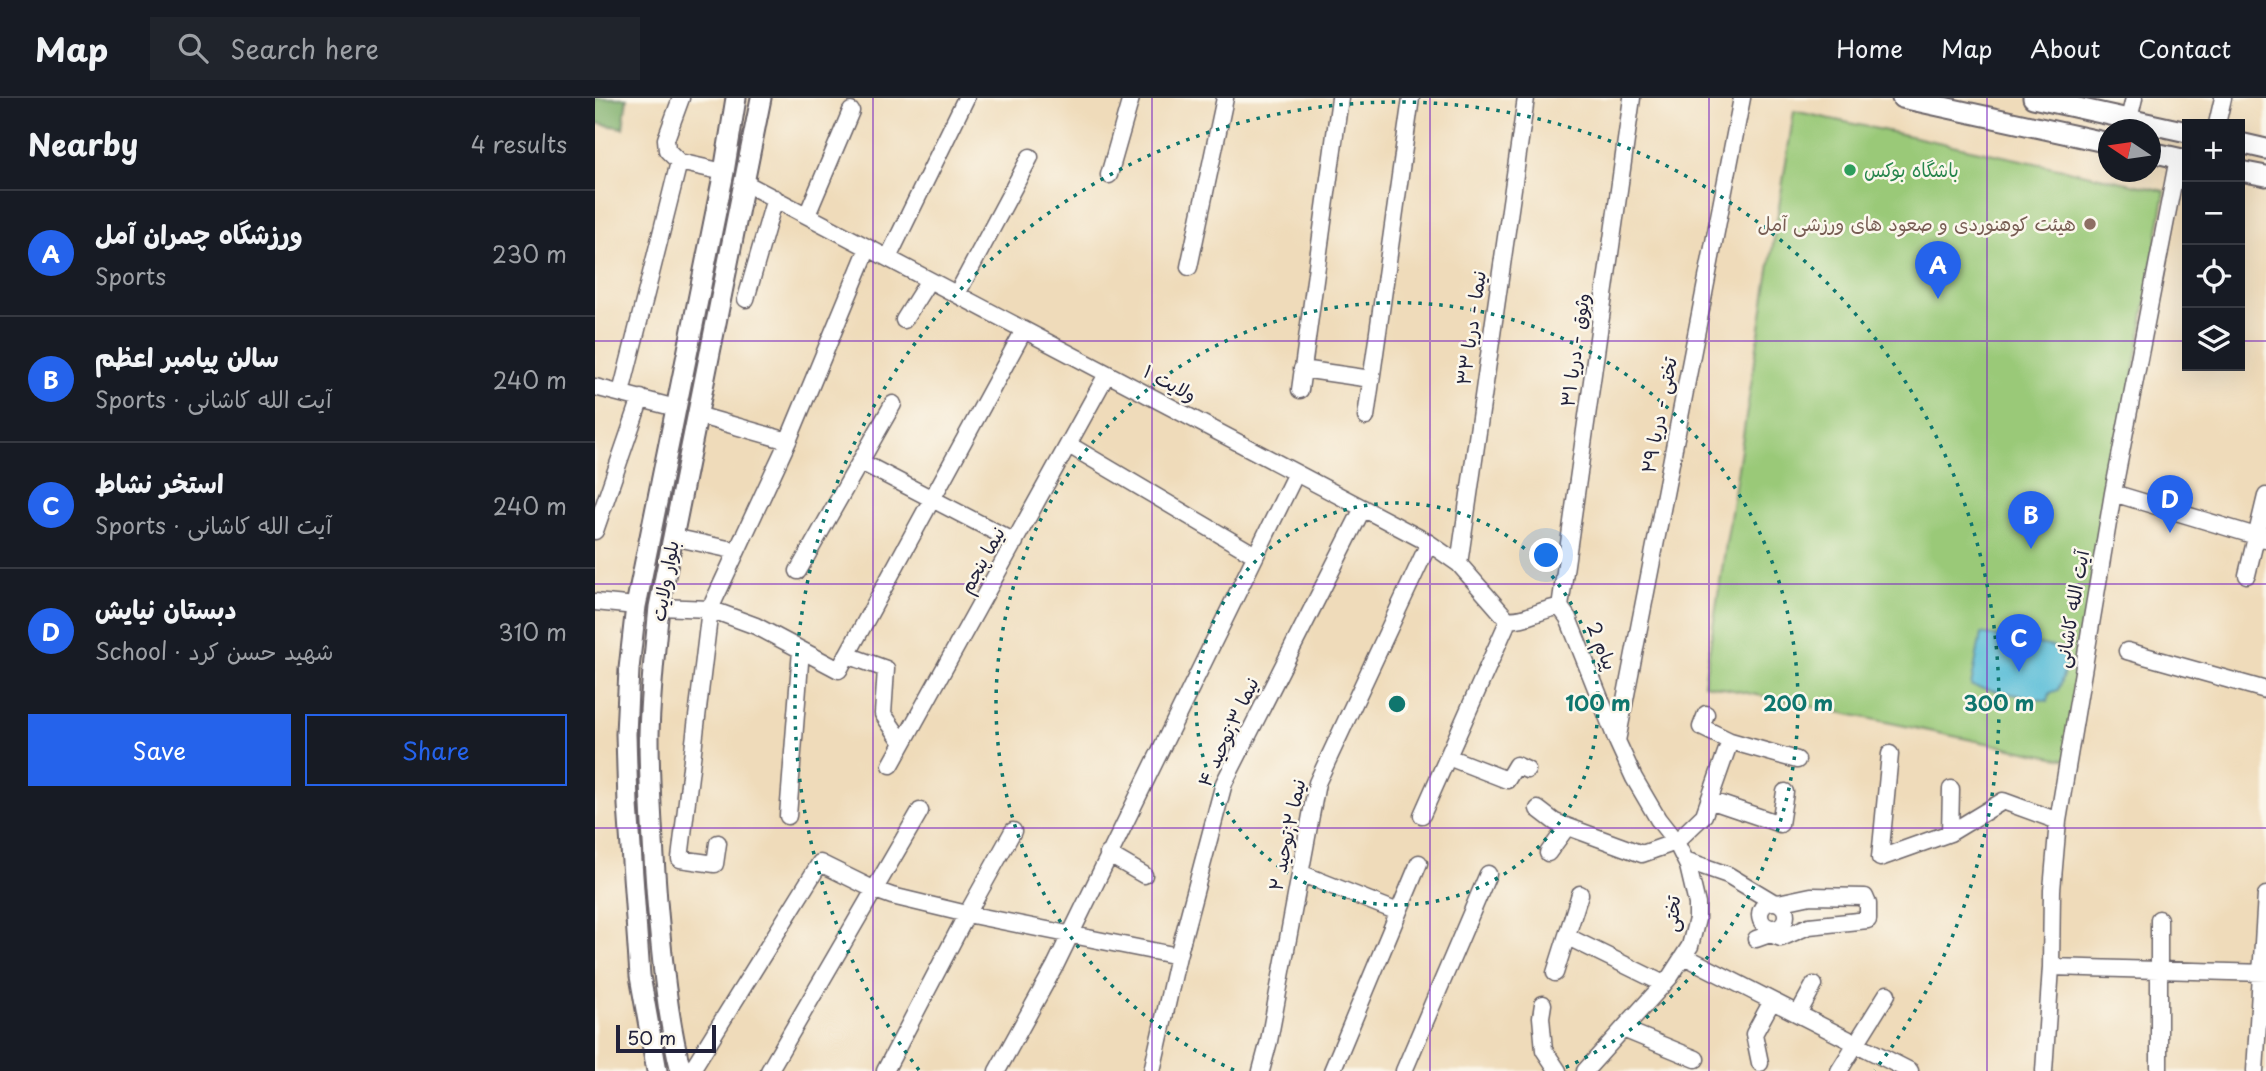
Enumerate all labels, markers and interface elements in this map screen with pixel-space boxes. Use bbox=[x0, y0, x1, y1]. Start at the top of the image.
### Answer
search box bbox=[150, 17, 640, 80]
text: Map bbox=[35, 23, 108, 73]
icon: search bbox=[174, 29, 212, 67]
text: Search here bbox=[230, 29, 379, 68]
text: Home bbox=[1836, 30, 1903, 66]
text: Map bbox=[1941, 30, 1992, 66]
text: About bbox=[2030, 30, 2100, 66]
text: Contact bbox=[2138, 30, 2231, 66]
north arrow bbox=[2098, 119, 2161, 182]
map controls bbox=[2182, 119, 2245, 371]
button: + bbox=[2182, 119, 2245, 182]
text: Nearby bbox=[28, 121, 138, 166]
text: 4 results bbox=[471, 126, 567, 161]
place label: باشگاه‌ بوکس bbox=[1864, 155, 1959, 183]
marker: باشگاه‌ بوکس bbox=[1842, 162, 1858, 178]
button: − bbox=[2182, 182, 2245, 245]
place label: هیئت کوهنوردی و صعود های ورزشی آمل bbox=[1757, 209, 2076, 237]
text: ورزشگاه چمران آمل bbox=[95, 214, 303, 253]
marker: هیئت کوهنوردی و صعود های ورزشی آمل bbox=[2082, 216, 2098, 232]
text: A bbox=[42, 236, 60, 271]
text: 230 m bbox=[492, 236, 567, 271]
pin: A bbox=[1915, 241, 1961, 299]
button: locate bbox=[2182, 245, 2245, 308]
text: Sports bbox=[95, 258, 166, 293]
street label: نیما - دریا ۳۳ bbox=[1448, 269, 1492, 387]
street label: وثوق - دریا ۳۱ bbox=[1552, 291, 1596, 409]
button: layers bbox=[2182, 308, 2245, 371]
text: سالن پیامبر اعظم bbox=[95, 337, 279, 376]
street label: تختی - دریا ۲۹ bbox=[1633, 354, 1683, 475]
street label: ولایت ۱ bbox=[1139, 356, 1202, 408]
text: B bbox=[43, 362, 59, 397]
text: 240 m bbox=[493, 362, 567, 397]
text: Sports · آیت الله کاشانی bbox=[95, 381, 332, 416]
text: استخر نشاط bbox=[95, 463, 224, 502]
pin: D bbox=[2147, 475, 2193, 533]
text: C bbox=[42, 488, 60, 523]
text: 240 m bbox=[493, 488, 567, 523]
pin: B bbox=[2008, 491, 2054, 549]
text: Sports · آیت الله کاشانی bbox=[95, 507, 332, 542]
street label: نیما پنجم bbox=[951, 521, 1013, 599]
street label: بلوار ولایت bbox=[643, 538, 685, 624]
your location bbox=[1529, 538, 1563, 572]
street label: آیت الله کاشانی bbox=[2047, 547, 2095, 670]
text: دبستان نیایش bbox=[95, 589, 236, 628]
text: D bbox=[42, 614, 60, 649]
text: 310 m bbox=[498, 614, 567, 649]
pin: C bbox=[1996, 614, 2042, 672]
street label: پیام 2 bbox=[1579, 617, 1625, 675]
text: School · شهید حسن کرد bbox=[95, 633, 334, 668]
street label: نیما ۳;توحید ۴ bbox=[1189, 672, 1265, 791]
text: 100 m bbox=[1565, 686, 1631, 718]
text: 200 m bbox=[1763, 686, 1833, 718]
text: 300 m bbox=[1964, 686, 2034, 718]
centre of rings bbox=[1385, 692, 1409, 716]
button: Save bbox=[28, 714, 291, 786]
button: Share bbox=[305, 714, 567, 786]
street label: نیما ۲;توحید ۲ bbox=[1260, 776, 1312, 893]
street label: تختی bbox=[1656, 894, 1686, 933]
scale bar bbox=[616, 1022, 716, 1054]
text: 50 m bbox=[627, 1023, 676, 1051]

